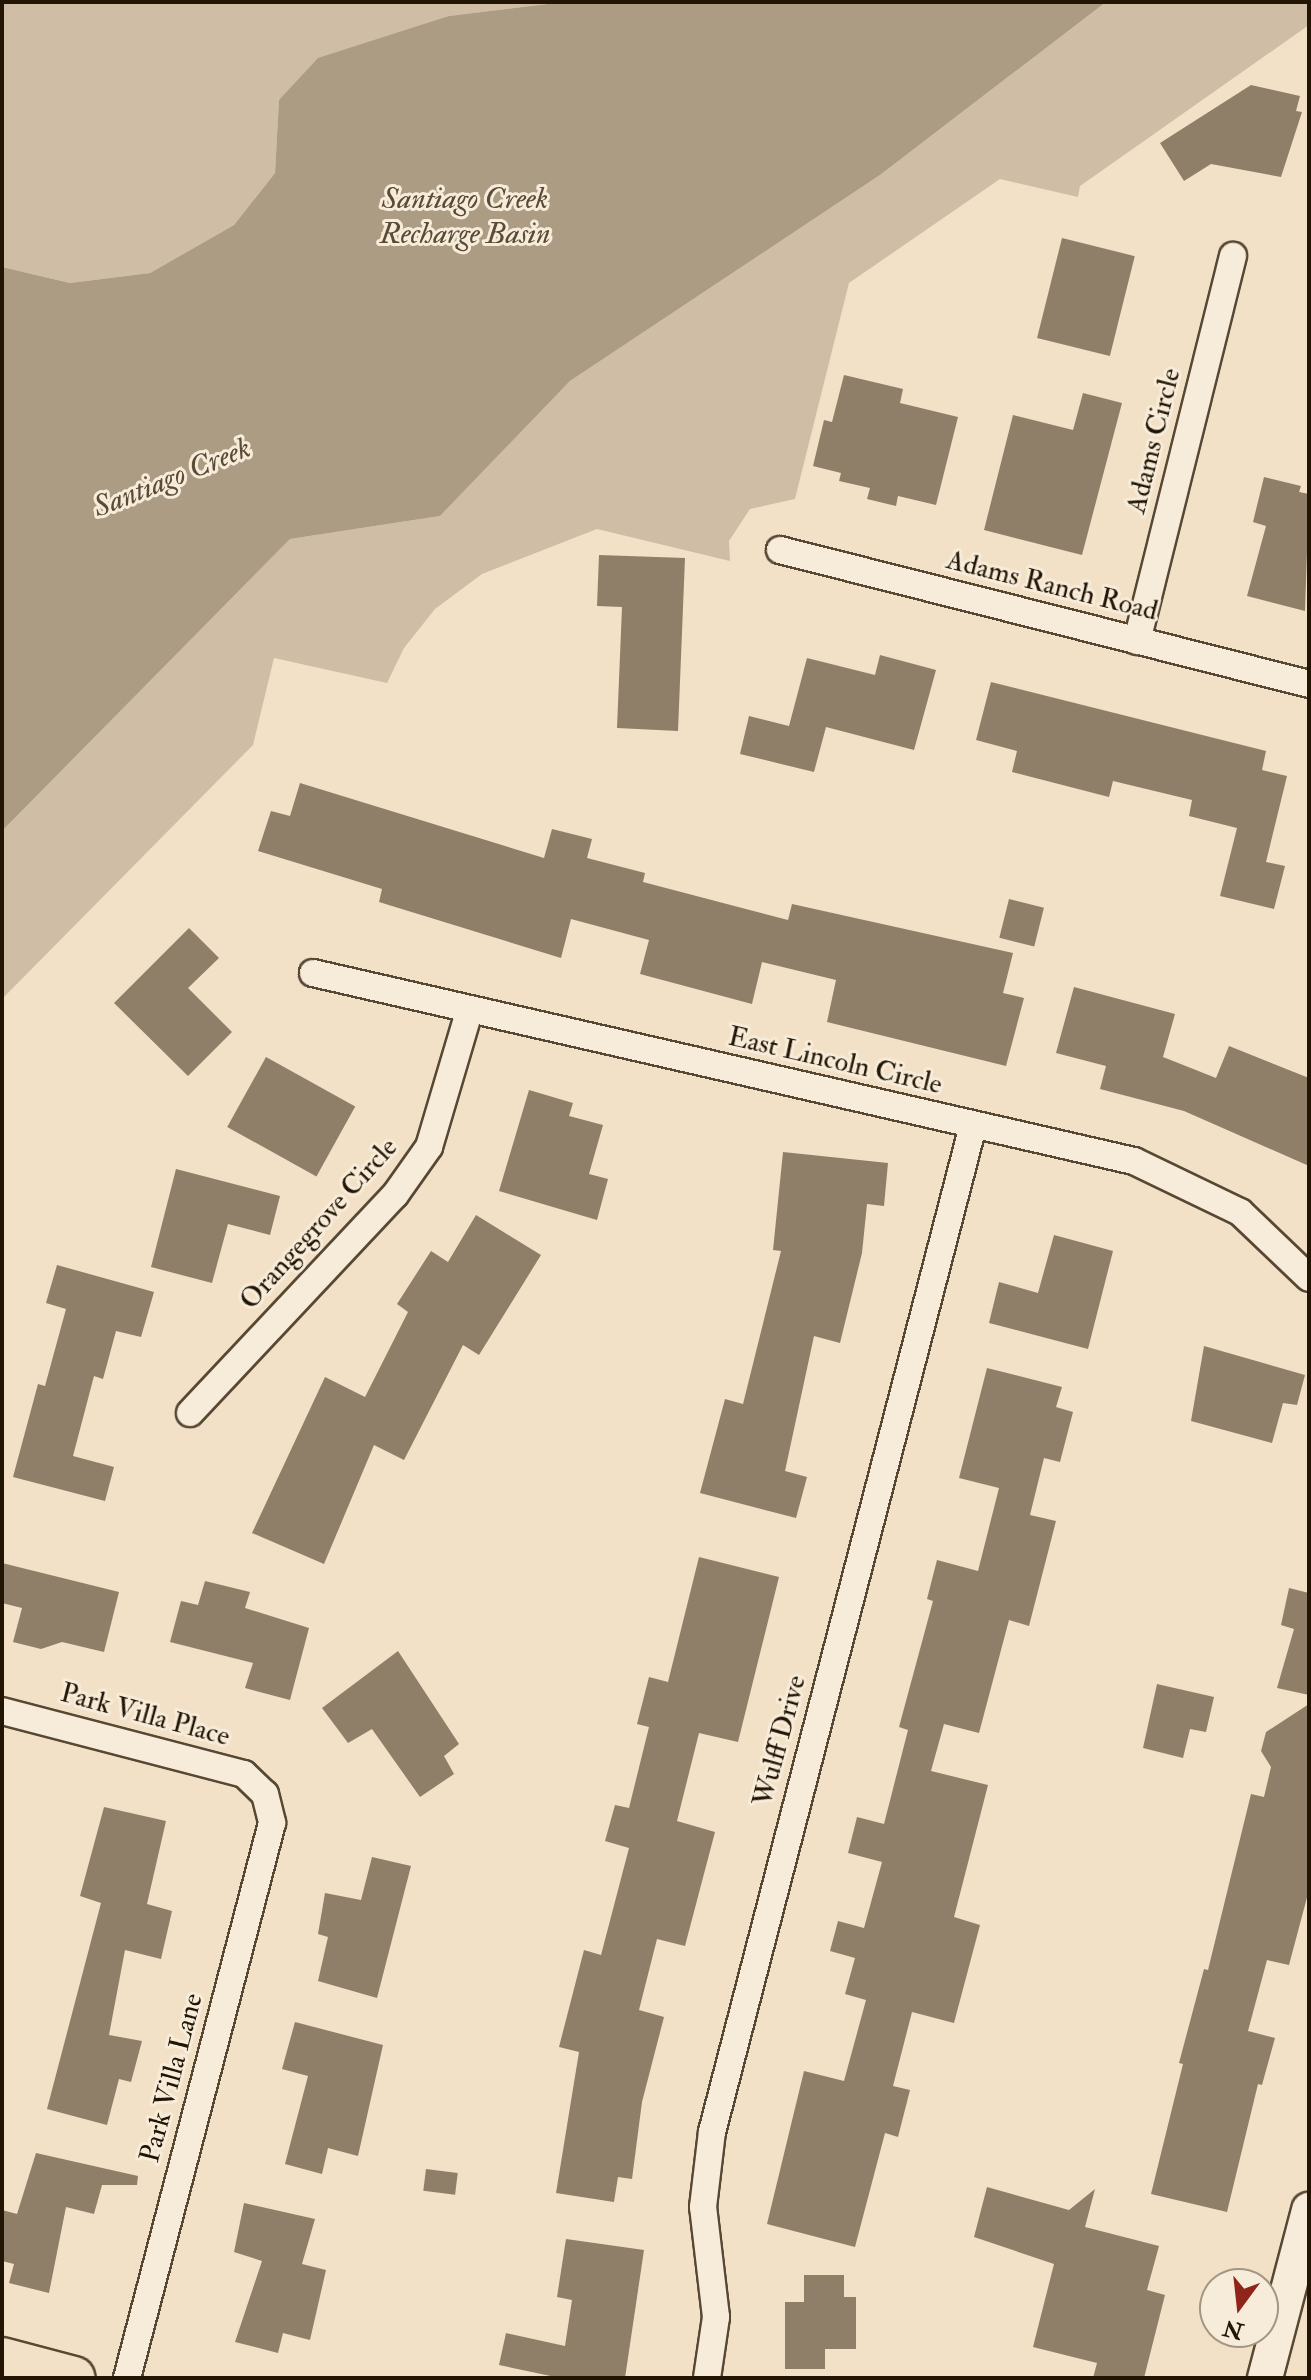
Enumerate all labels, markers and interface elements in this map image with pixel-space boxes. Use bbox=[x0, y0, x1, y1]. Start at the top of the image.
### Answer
water label: Santiago Creek Recharge Basin bbox=[380, 181, 550, 252]
street label: Adams Circle bbox=[1120, 365, 1188, 517]
water label: Santiago Creek bbox=[88, 430, 256, 526]
street label: Adams Ranch Road bbox=[943, 543, 1161, 629]
street label: East Lincoln Circle bbox=[725, 1020, 945, 1102]
street label: Orangegrove Circle bbox=[233, 1131, 405, 1317]
street label: Wulff Drive bbox=[746, 1672, 814, 1810]
street label: Park Villa Place bbox=[57, 1676, 233, 1754]
street label: Park Villa Lane bbox=[133, 1990, 211, 2166]
north arrow bbox=[1199, 2268, 1279, 2348]
text: N bbox=[1220, 2313, 1246, 2345]

